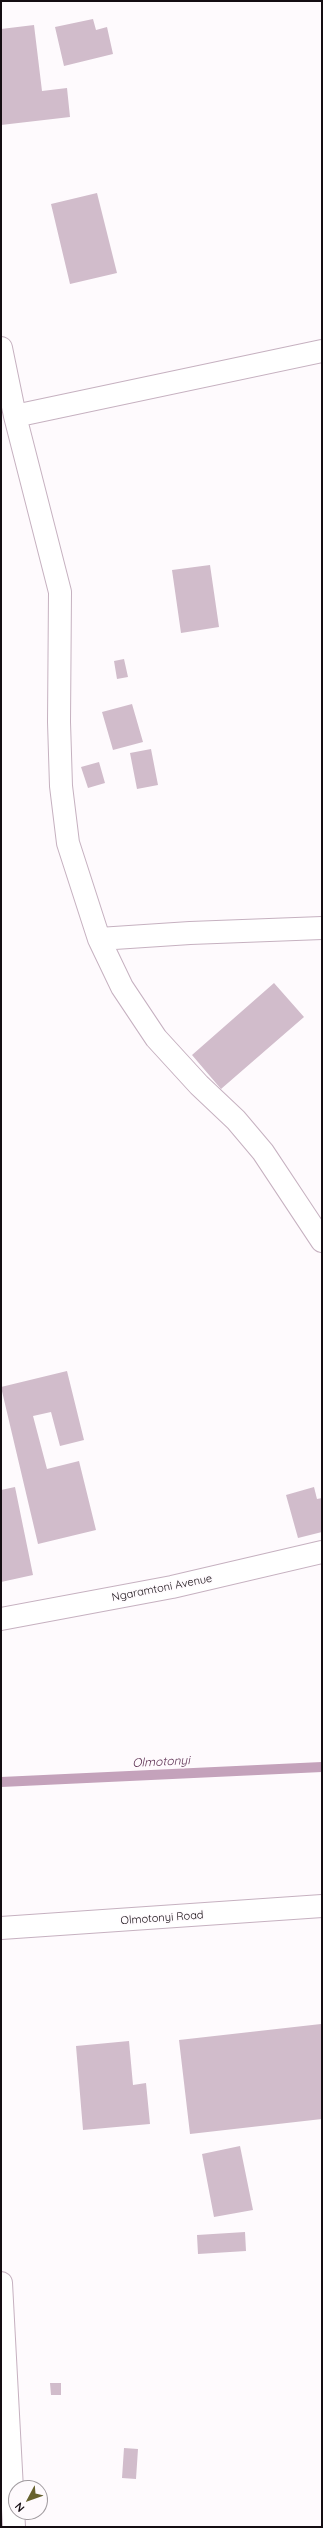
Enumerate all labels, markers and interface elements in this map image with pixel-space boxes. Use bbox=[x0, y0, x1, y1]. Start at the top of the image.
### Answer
street label: Ngaramtoni Avenue bbox=[111, 1572, 213, 1604]
water label: Olmotonyi bbox=[132, 1753, 190, 1771]
street label: Olmotonyi Road bbox=[120, 1909, 204, 1927]
north arrow bbox=[8, 2480, 48, 2520]
text: N bbox=[12, 2500, 28, 2515]

